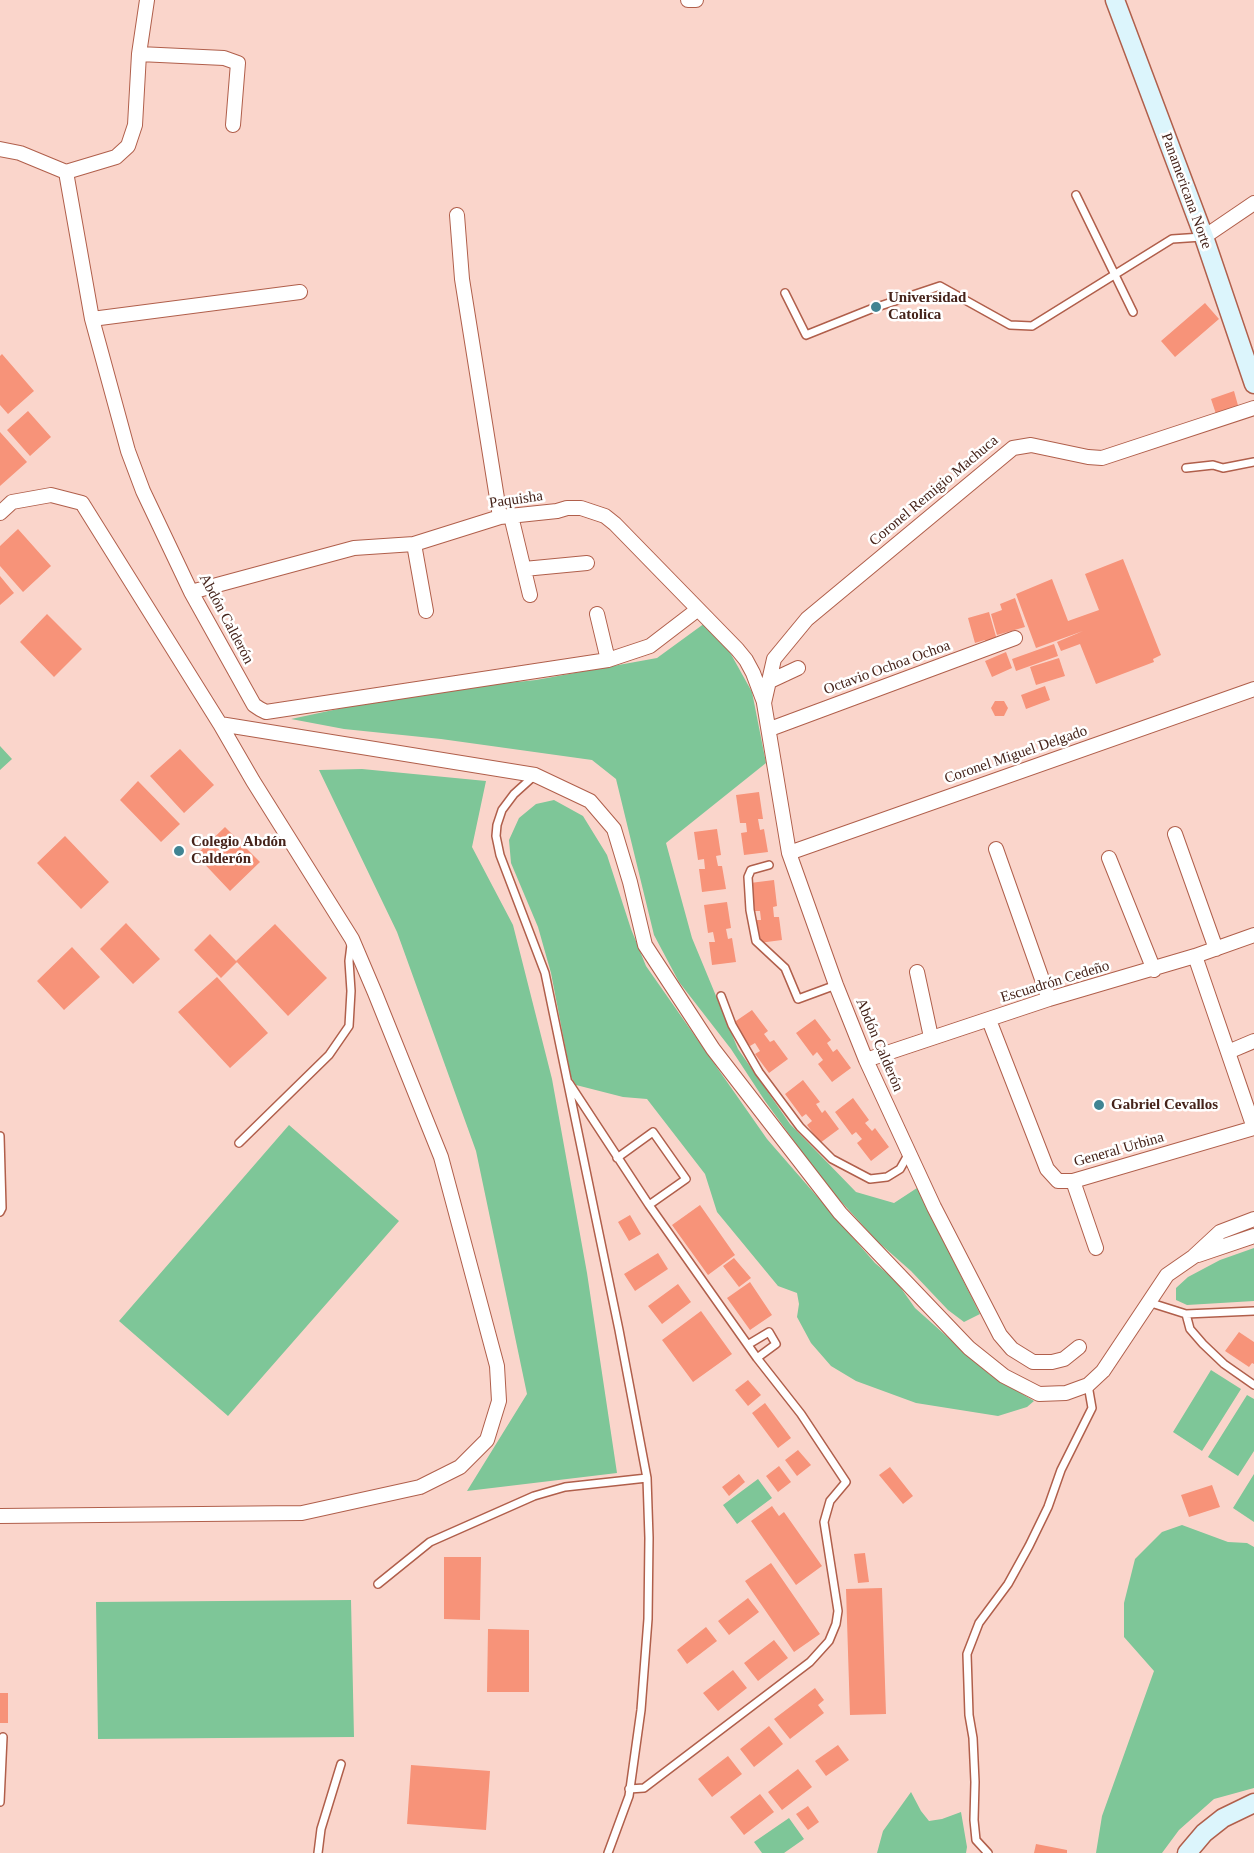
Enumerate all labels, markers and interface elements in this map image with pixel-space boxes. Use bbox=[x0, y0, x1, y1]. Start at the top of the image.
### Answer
street label: Panamericana Norte bbox=[1157, 131, 1215, 251]
place label: Universidad Catolica bbox=[888, 289, 966, 324]
marker: Universidad Catolica bbox=[869, 300, 883, 314]
street label: Coronel Remigio Machuca bbox=[866, 432, 1002, 550]
street label: Paquisha bbox=[488, 487, 544, 513]
street label: Abdón Calderón bbox=[195, 571, 257, 667]
street label: Octavio Ochoa Ochoa bbox=[821, 637, 953, 699]
street label: Coronel Miguel Delgado bbox=[942, 722, 1090, 788]
place label: Colegio Abdón Calderón bbox=[191, 833, 286, 868]
marker: Colegio Abdón Calderón bbox=[172, 844, 186, 858]
street label: Escuadrón Cedeño bbox=[998, 957, 1112, 1007]
street label: Abdón Calderón bbox=[851, 996, 907, 1094]
place label: Gabriel Cevallos bbox=[1111, 1096, 1218, 1114]
marker: Gabriel Cevallos bbox=[1092, 1098, 1106, 1112]
street label: General Urbina bbox=[1072, 1129, 1166, 1171]

